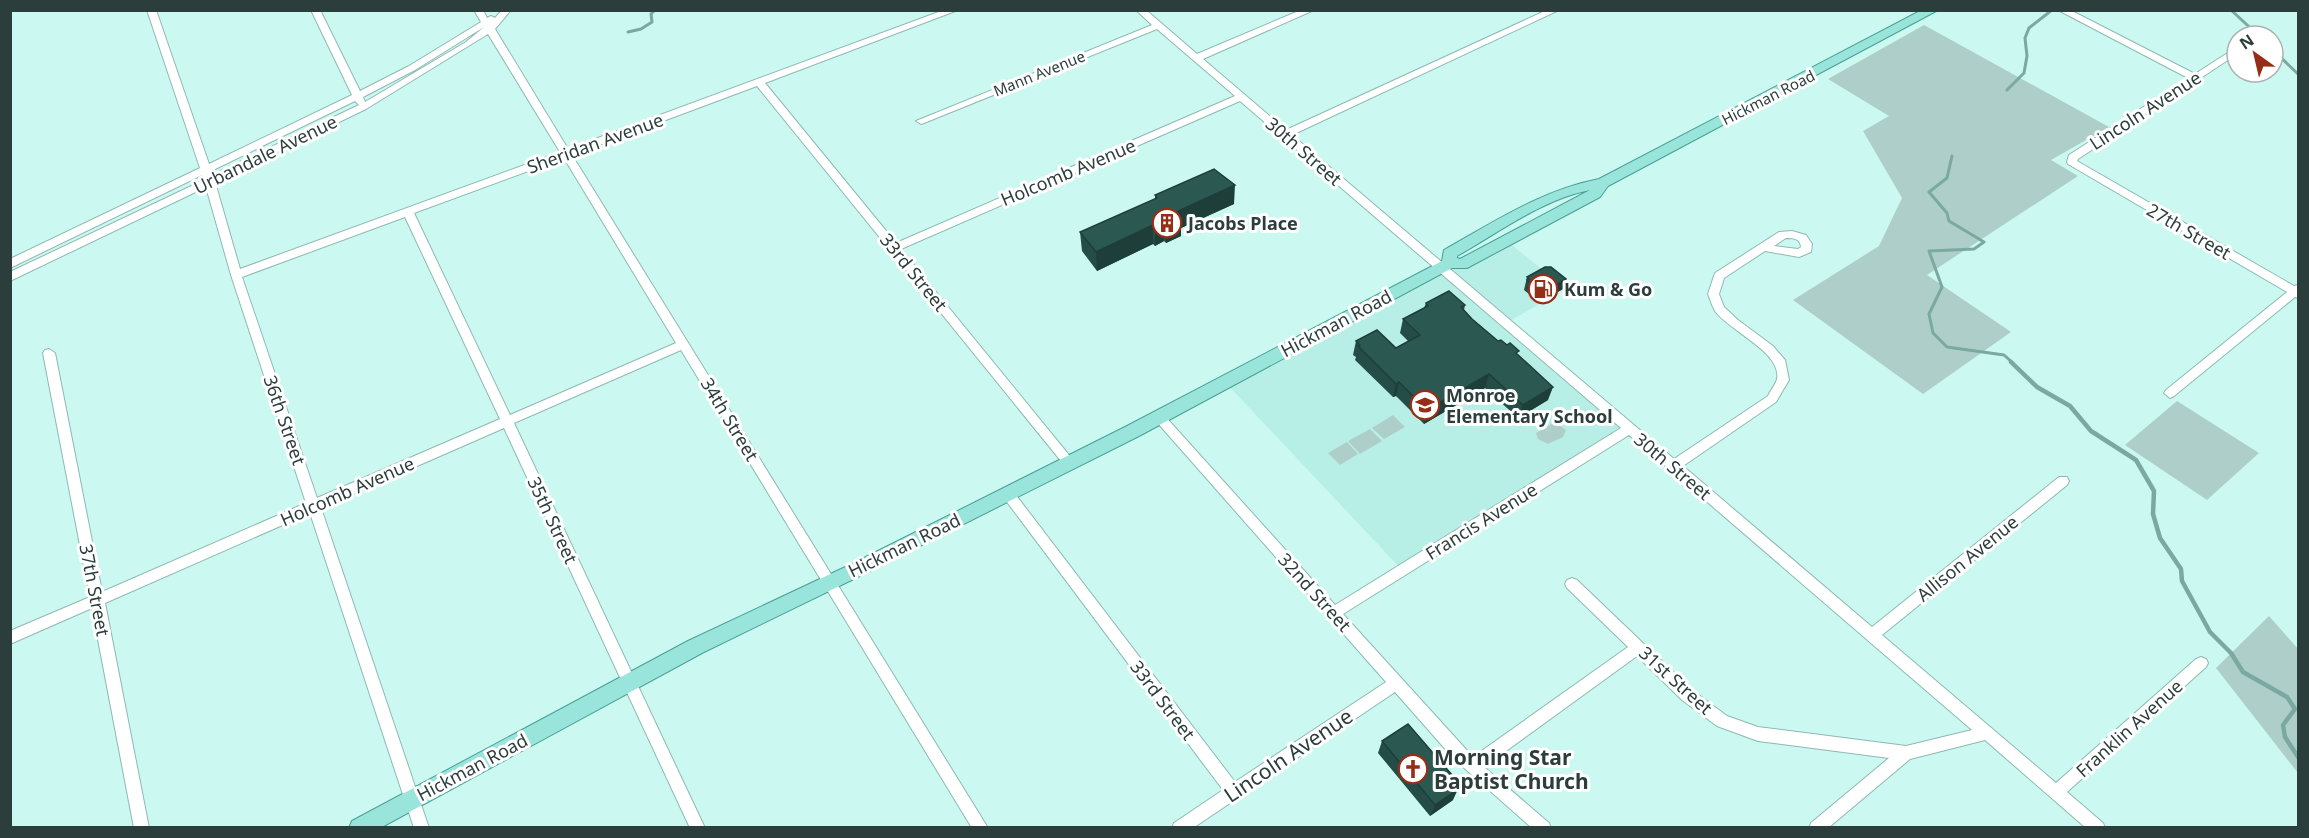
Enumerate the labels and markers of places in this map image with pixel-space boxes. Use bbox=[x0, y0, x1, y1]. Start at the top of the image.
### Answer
building icon: Jacobs Place bbox=[1151, 207, 1183, 239]
place label: Jacobs Place bbox=[1186, 211, 1298, 235]
fuel station icon: Kum & Go bbox=[1527, 273, 1559, 305]
place label: Kum & Go bbox=[1564, 277, 1652, 301]
place label: Monroe Elementary School bbox=[1446, 383, 1613, 428]
school or university icon: Monroe Elementary School bbox=[1409, 389, 1441, 421]
place label: Morning Star Baptist Church bbox=[1434, 743, 1589, 795]
church icon: Morning Star Baptist Church bbox=[1397, 753, 1429, 785]

